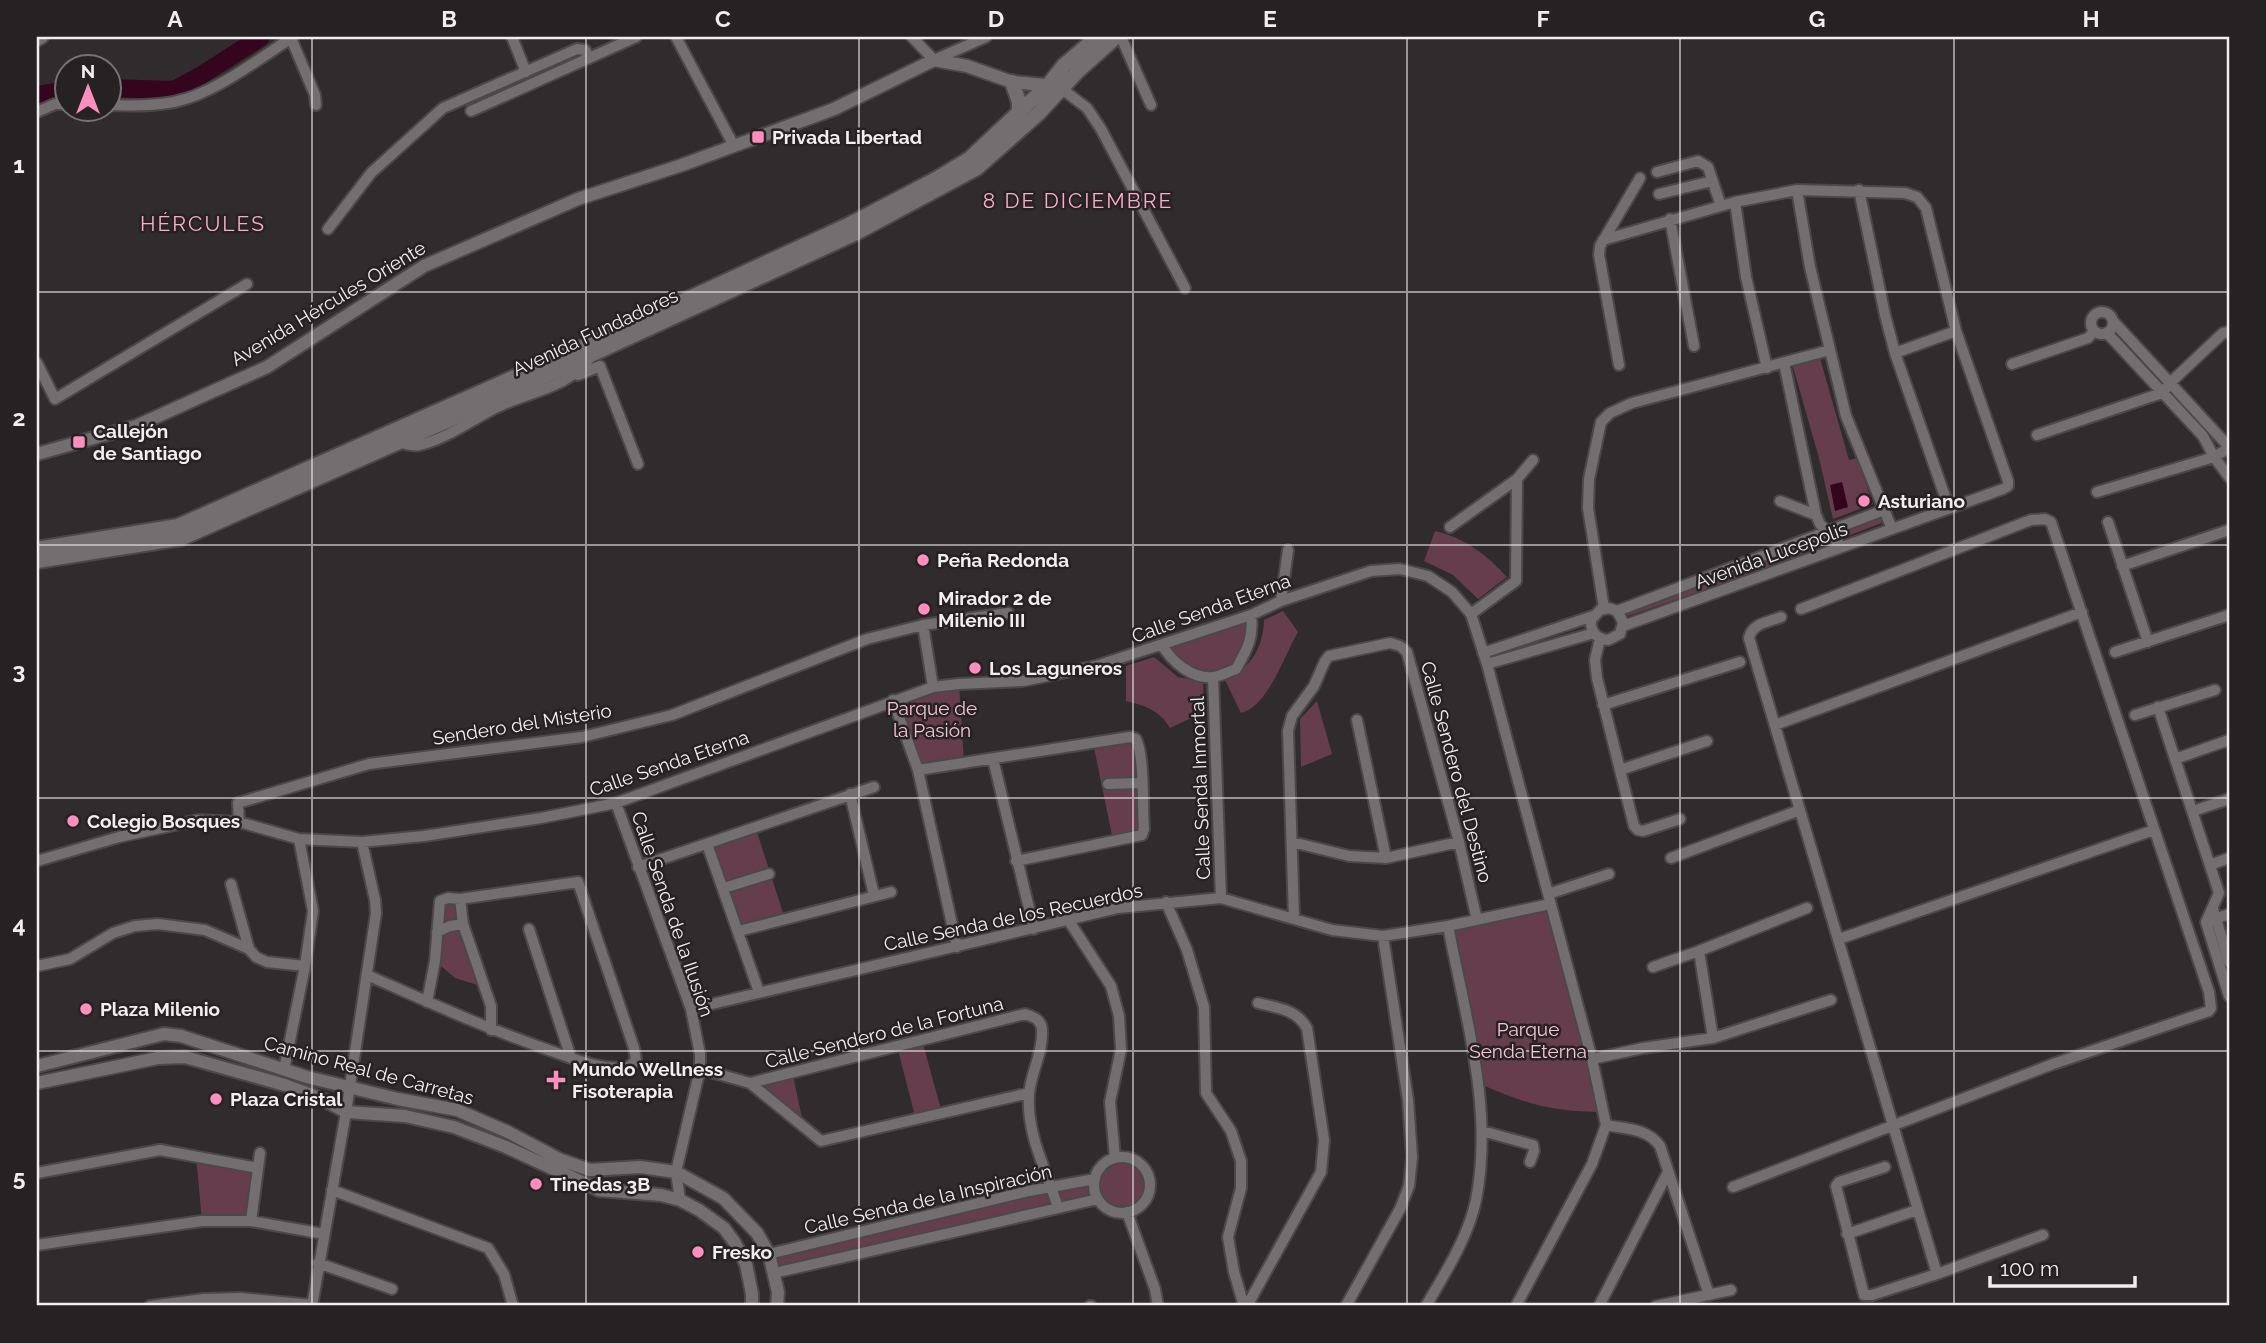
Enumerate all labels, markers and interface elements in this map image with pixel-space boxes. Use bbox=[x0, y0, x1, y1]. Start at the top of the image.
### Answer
text: A bbox=[167, 5, 183, 32]
text: B bbox=[441, 5, 457, 32]
text: C bbox=[715, 5, 731, 32]
text: D bbox=[988, 5, 1004, 32]
text: E bbox=[1263, 5, 1277, 32]
text: F bbox=[1536, 5, 1550, 32]
text: G bbox=[1809, 5, 1825, 32]
text: H bbox=[2082, 5, 2100, 32]
north arrow bbox=[52, 52, 122, 122]
text: N bbox=[81, 60, 95, 82]
place label: Privada Libertad bbox=[772, 126, 922, 148]
marker: Privada Libertad bbox=[750, 129, 766, 145]
text: 1 bbox=[13, 151, 25, 178]
district label: 8 DE DICIEMBRE bbox=[983, 188, 1173, 213]
district label: HÉRCULES bbox=[140, 211, 266, 236]
street label: Avenida Hércules Oriente bbox=[227, 236, 429, 370]
street label: Avenida Fundadores bbox=[509, 284, 681, 380]
text: 2 bbox=[13, 404, 25, 431]
place label: Callejón de Santiago bbox=[93, 420, 202, 464]
marker: Callejón de Santiago bbox=[71, 434, 87, 450]
place label: Asturiano bbox=[1878, 490, 1965, 512]
marker: Asturiano bbox=[1856, 493, 1872, 509]
street label: Avenida Lucepolis bbox=[1692, 517, 1850, 593]
place label: Peña Redonda bbox=[937, 549, 1069, 571]
marker: Peña Redonda bbox=[915, 552, 931, 568]
street label: Calle Senda Eterna bbox=[1129, 569, 1293, 647]
place label: Mirador 2 de Milenio III bbox=[938, 587, 1052, 631]
marker: Mirador 2 de Milenio III bbox=[916, 601, 932, 617]
text: 3 bbox=[13, 657, 25, 684]
place label: Los Laguneros bbox=[989, 657, 1122, 679]
street label: Calle Sendero del Destino bbox=[1417, 659, 1497, 885]
marker: Los Laguneros bbox=[967, 660, 983, 676]
street label: Calle Senda Inmortal bbox=[1186, 695, 1214, 880]
park label: Parque de la Pasión bbox=[887, 697, 977, 741]
street label: Sendero del Misterio bbox=[431, 699, 613, 749]
street label: Calle Senda Eterna bbox=[586, 725, 752, 801]
street label: Calle Senda de la Ilusión bbox=[628, 809, 718, 1019]
place label: Colegio Bosques bbox=[87, 810, 240, 832]
marker: Colegio Bosques bbox=[65, 813, 81, 829]
street label: Calle Senda de los Recuerdos bbox=[882, 879, 1144, 955]
text: 4 bbox=[12, 911, 26, 938]
street label: Calle Sendero de la Fortuna bbox=[763, 992, 1005, 1072]
place label: Plaza Milenio bbox=[100, 998, 220, 1020]
marker: Plaza Milenio bbox=[78, 1001, 94, 1017]
park label: Parque Senda Eterna bbox=[1469, 1018, 1587, 1062]
street label: Camino Real de Carretas bbox=[262, 1031, 476, 1109]
place label: Mundo Wellness Fisoterapia bbox=[572, 1058, 723, 1102]
marker: Mundo Wellness Fisoterapia bbox=[546, 1070, 566, 1090]
place label: Plaza Cristal bbox=[230, 1088, 343, 1110]
marker: Plaza Cristal bbox=[208, 1091, 224, 1107]
street label: Calle Senda de la Inspiración bbox=[802, 1160, 1054, 1238]
text: 5 bbox=[13, 1164, 26, 1191]
place label: Tinedas 3B bbox=[550, 1173, 650, 1195]
marker: Tinedas 3B bbox=[528, 1176, 544, 1192]
place label: Fresko bbox=[712, 1241, 772, 1263]
marker: Fresko bbox=[690, 1244, 706, 1260]
scale bar bbox=[1990, 1245, 2135, 1289]
text: 100 m bbox=[2000, 1256, 2059, 1281]

